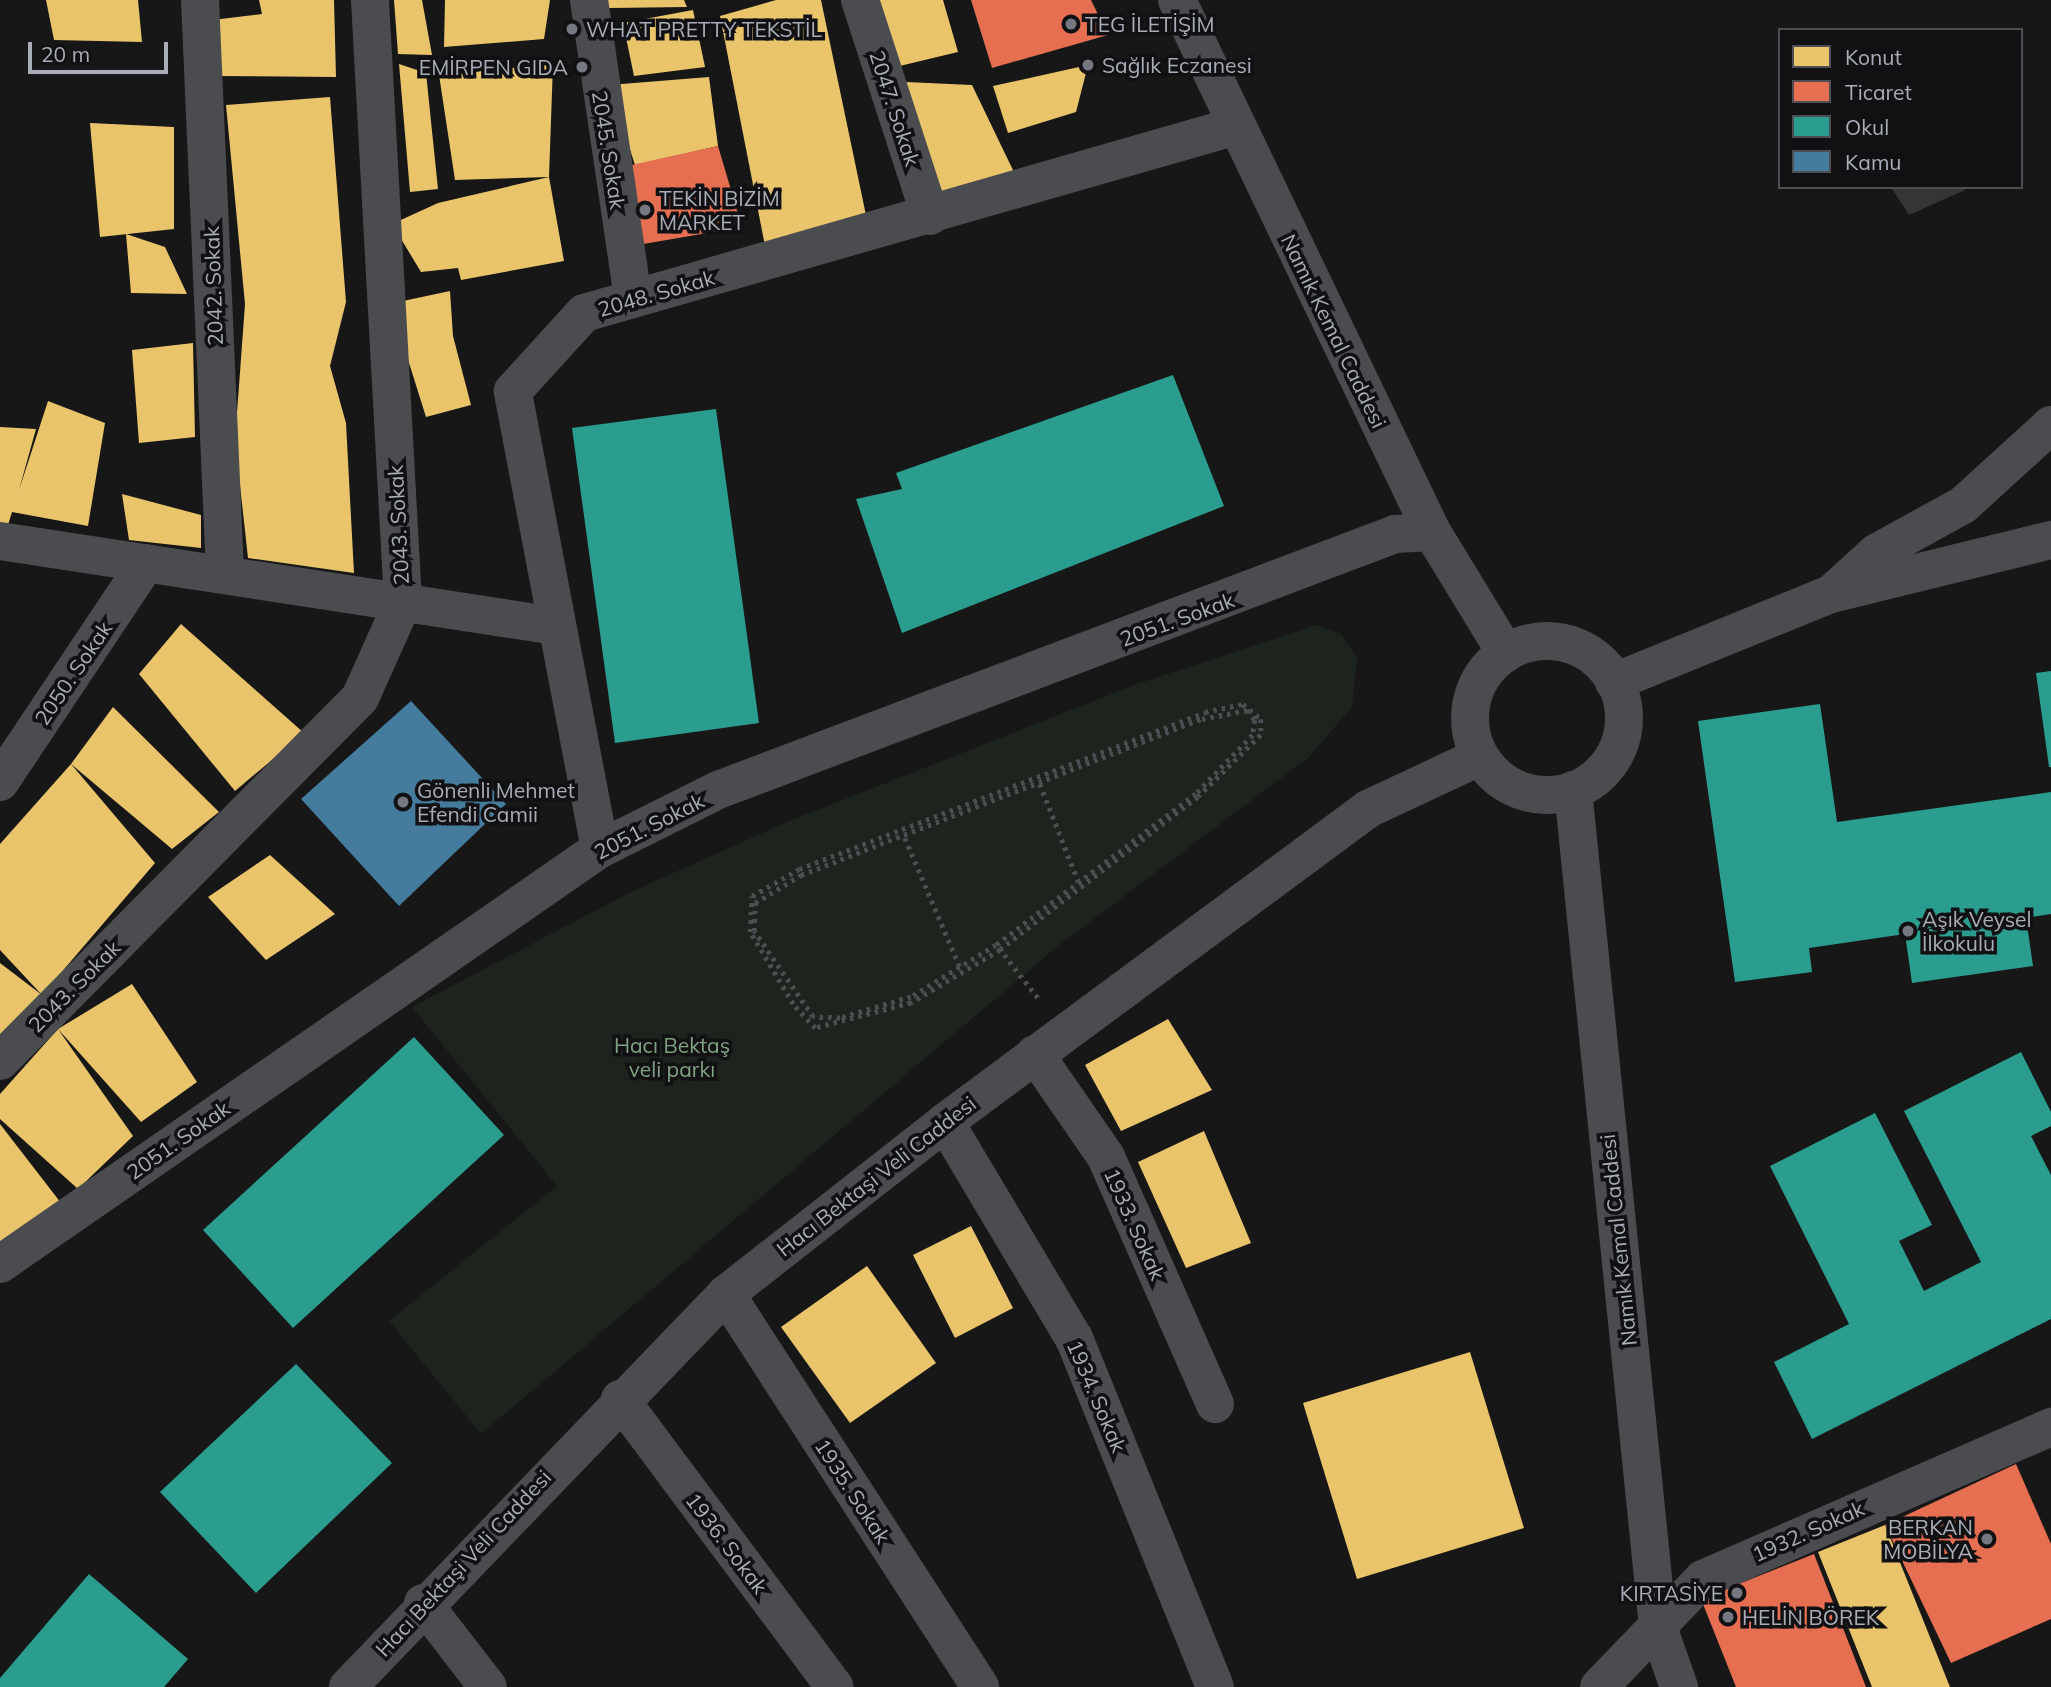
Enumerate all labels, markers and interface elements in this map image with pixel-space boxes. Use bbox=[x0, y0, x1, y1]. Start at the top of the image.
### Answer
place label: TEG İLETİŞİM bbox=[1085, 11, 1214, 37]
place label: WHAT PRETTY TEKSTİL bbox=[586, 16, 822, 42]
marker: TEG İLETİŞİM bbox=[1063, 16, 1079, 32]
marker: WHAT PRETTY TEKSTİL bbox=[564, 21, 580, 37]
scale bar bbox=[32, 28, 172, 72]
legend bbox=[1778, 28, 2023, 189]
text: 20 m bbox=[41, 41, 90, 67]
text: Konut bbox=[1845, 44, 1902, 70]
street label: 2047. Sokak bbox=[864, 47, 926, 169]
place label: Sağlık Eczanesi bbox=[1102, 52, 1252, 78]
place label: EMİRPEN GIDA bbox=[419, 54, 568, 80]
marker: Sağlık Eczanesi bbox=[1080, 57, 1096, 73]
marker: EMİRPEN GIDA bbox=[574, 59, 590, 75]
text: Ticaret bbox=[1845, 79, 1912, 105]
street label: 2045. Sokak bbox=[587, 89, 631, 211]
text: Okul bbox=[1845, 114, 1889, 140]
text: Kamu bbox=[1845, 149, 1901, 175]
place label: TEKİN BİZİM MARKET bbox=[659, 185, 780, 235]
marker: TEKİN BİZİM MARKET bbox=[637, 202, 653, 218]
street label: 2042. Sokak bbox=[198, 226, 228, 346]
street label: Namık Kemal Caddesi bbox=[1276, 230, 1392, 432]
street label: 2048. Sokak bbox=[595, 264, 717, 322]
street label: 2043. Sokak bbox=[382, 464, 414, 586]
street label: 2051. Sokak bbox=[1116, 587, 1238, 651]
street label: 2050. Sokak bbox=[29, 616, 117, 730]
place label: Gönenli Mehmet Efendi Camii bbox=[417, 777, 575, 827]
street label: 2051. Sokak bbox=[590, 788, 708, 864]
marker: Gönenli Mehmet Efendi Camii bbox=[395, 794, 411, 810]
place label: Aşık Veysel İlkokulu bbox=[1922, 906, 2032, 956]
marker: Aşık Veysel İlkokulu bbox=[1900, 923, 1916, 939]
street label: 2043. Sokak bbox=[23, 935, 125, 1037]
park label: Hacı Bektaş veli parkı bbox=[614, 1032, 730, 1082]
street label: Hacı Bektaşi Veli Caddesi bbox=[771, 1090, 981, 1262]
street label: 2051. Sokak bbox=[122, 1095, 234, 1185]
street label: Namık Kemal Caddesi bbox=[1594, 1133, 1642, 1347]
street label: 1933. Sokak bbox=[1099, 1164, 1171, 1284]
street label: 1934. Sokak bbox=[1062, 1336, 1132, 1456]
street label: 1935. Sokak bbox=[810, 1434, 896, 1548]
street label: Hacı Bektaşi Veli Caddesi bbox=[370, 1465, 556, 1661]
street label: 1936. Sokak bbox=[681, 1488, 773, 1598]
street label: 1932. Sokak bbox=[1748, 1495, 1868, 1567]
place label: BERKAN MOBİLYA bbox=[1883, 1514, 1973, 1564]
marker: BERKAN MOBİLYA bbox=[1979, 1531, 1995, 1547]
place label: KIRTASİYE bbox=[1620, 1580, 1723, 1606]
marker: KIRTASİYE bbox=[1729, 1585, 1745, 1601]
place label: HELİN BÖREK bbox=[1742, 1604, 1879, 1630]
marker: HELİN BÖREK bbox=[1720, 1609, 1736, 1625]

